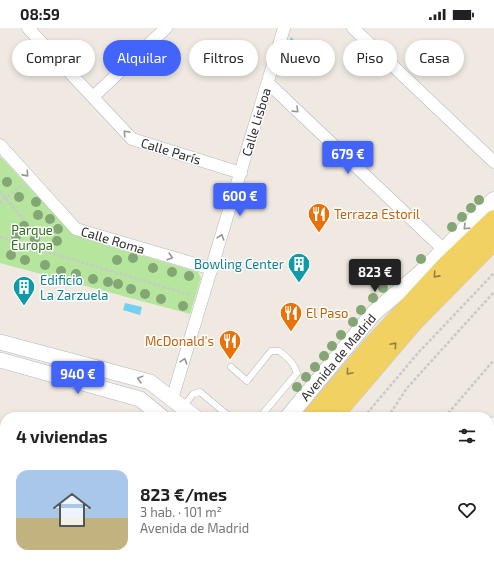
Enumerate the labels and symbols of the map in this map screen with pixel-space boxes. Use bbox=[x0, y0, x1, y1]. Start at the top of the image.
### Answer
street label: Calle Lisboa bbox=[238, 86, 274, 158]
one-way arrow bbox=[291, 105, 299, 113]
one-way arrow bbox=[123, 130, 130, 138]
street label: Calle París bbox=[139, 134, 203, 168]
pin: 679 € bbox=[320, 141, 376, 175]
one-way arrow bbox=[22, 169, 29, 177]
pin: 600 € bbox=[212, 183, 268, 217]
restaurant icon: Terraza Estoril bbox=[306, 201, 332, 234]
place label: Terraza Estoril bbox=[334, 206, 420, 222]
park label: Parque Europa bbox=[11, 222, 53, 253]
street label: Calle Roma bbox=[79, 223, 147, 257]
one-way arrow bbox=[463, 223, 471, 230]
one-way arrow bbox=[216, 234, 225, 241]
building icon: Bowling Center bbox=[286, 251, 312, 284]
one-way arrow bbox=[166, 252, 173, 261]
place label: Bowling Center bbox=[194, 256, 284, 272]
pin: 823 € bbox=[347, 259, 403, 293]
one-way arrow bbox=[433, 270, 441, 278]
place label: Edificio La Zarzuela bbox=[40, 272, 108, 303]
building icon: Edificio La Zarzuela bbox=[11, 274, 37, 307]
restaurant icon: El Paso bbox=[278, 300, 304, 333]
place label: El Paso bbox=[306, 305, 348, 321]
street label: Avenida de Madrid bbox=[297, 310, 379, 404]
restaurant icon: McDonald's bbox=[217, 328, 243, 361]
place label: McDonald's bbox=[145, 333, 214, 349]
one-way arrow bbox=[390, 342, 397, 350]
one-way arrow bbox=[179, 358, 188, 365]
pin: 940 € bbox=[50, 361, 106, 395]
one-way arrow bbox=[347, 367, 354, 375]
one-way arrow bbox=[137, 375, 144, 384]

